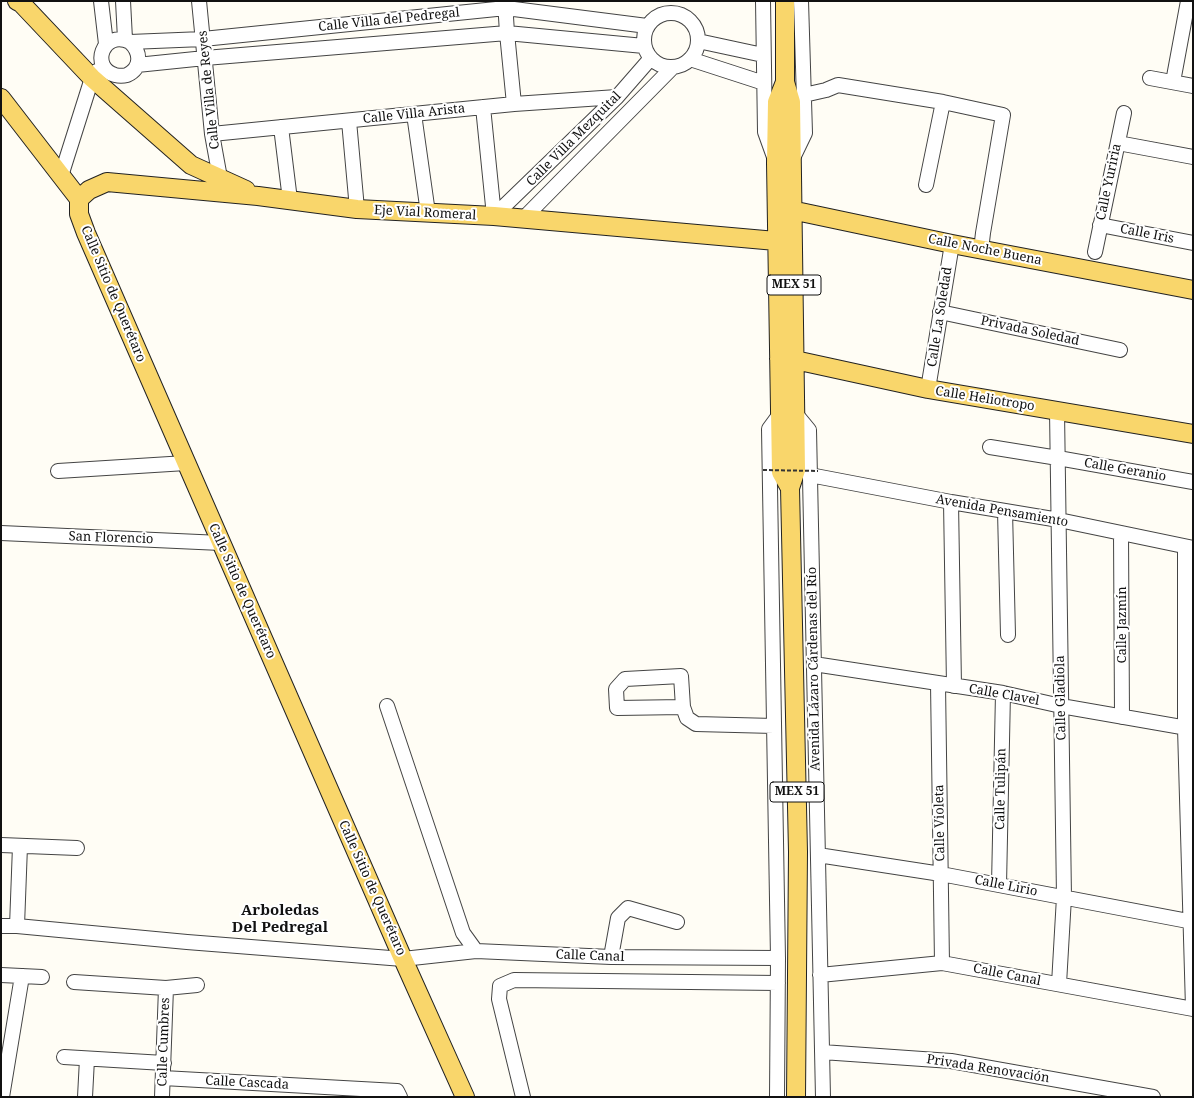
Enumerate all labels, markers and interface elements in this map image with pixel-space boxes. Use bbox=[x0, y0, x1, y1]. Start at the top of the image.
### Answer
street label: Calle Villa del Pedregal bbox=[318, 5, 460, 35]
street label: Calle Villa de Reyes bbox=[195, 30, 223, 150]
street label: Calle Villa Mezquital bbox=[523, 88, 625, 190]
street label: Calle Villa Arista bbox=[362, 101, 466, 127]
street label: Calle Yuriria bbox=[1093, 142, 1125, 222]
street label: Eje Vial Romeral bbox=[373, 203, 477, 223]
street label: Calle Iris bbox=[1119, 221, 1175, 247]
street label: Calle Sitio de Querétaro bbox=[77, 224, 149, 364]
street label: Calle Noche Buena bbox=[927, 231, 1043, 269]
street label: Calle La Soledad bbox=[924, 266, 956, 368]
road number: MEX 51 bbox=[767, 275, 821, 295]
street label: Privada Soledad bbox=[979, 313, 1081, 349]
street label: Calle Heliotropo bbox=[934, 383, 1036, 415]
street label: Calle Geranio bbox=[1083, 455, 1167, 485]
street label: Avenida Pensamiento bbox=[935, 492, 1069, 530]
street label: Calle Sitio de Querétaro bbox=[205, 521, 279, 661]
street label: San Florencio bbox=[68, 529, 154, 547]
street label: Avenida Lázaro Cárdenas del Río bbox=[804, 567, 824, 771]
street label: Calle Jazmín bbox=[1114, 586, 1130, 664]
street label: Calle Gladiola bbox=[1052, 655, 1070, 741]
street label: Calle Clavel bbox=[967, 681, 1041, 709]
street label: Calle Tulipán bbox=[992, 748, 1010, 830]
road number: MEX 51 bbox=[770, 782, 824, 802]
street label: Calle Violeta bbox=[932, 784, 948, 862]
street label: Calle Sitio de Querétaro bbox=[335, 818, 409, 958]
street label: Calle Lirio bbox=[973, 872, 1039, 900]
district label: Arboledas Del Pedregal bbox=[232, 902, 328, 937]
street label: Calle Canal bbox=[555, 947, 625, 965]
street label: Calle Canal bbox=[972, 961, 1042, 989]
street label: Calle Cumbres bbox=[155, 997, 173, 1087]
street label: Privada Renovación bbox=[925, 1052, 1051, 1086]
street label: Calle Cascada bbox=[205, 1073, 289, 1093]

